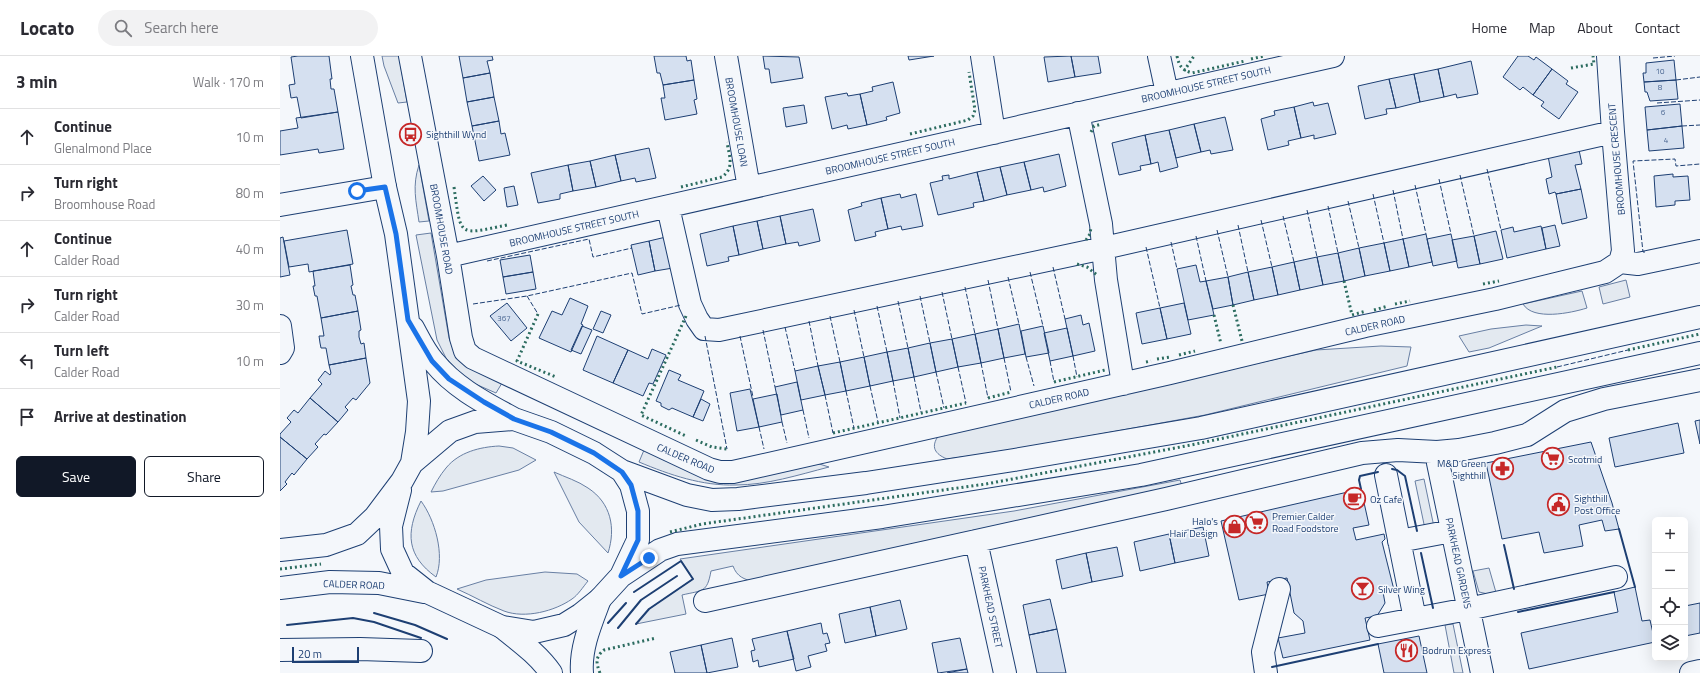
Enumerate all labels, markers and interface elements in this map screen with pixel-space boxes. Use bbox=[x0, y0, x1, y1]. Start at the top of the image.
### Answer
search box bbox=[98, 10, 378, 46]
text: Locato bbox=[20, 13, 74, 42]
text: Search here bbox=[144, 16, 219, 39]
icon: search bbox=[112, 17, 134, 39]
text: Home bbox=[1472, 17, 1507, 38]
text: Map bbox=[1529, 17, 1555, 38]
text: About bbox=[1577, 17, 1613, 38]
text: Contact bbox=[1635, 17, 1680, 38]
street label: BROOMHOUSE STREET SOUTH bbox=[1140, 62, 1272, 107]
house number: 10 bbox=[1656, 65, 1665, 77]
text: 3 min bbox=[16, 69, 57, 95]
text: Walk · 170 m bbox=[193, 72, 264, 92]
street label: BROOMHOUSE LOAN bbox=[721, 76, 752, 168]
house number: 8 bbox=[1658, 81, 1663, 93]
street label: BROOMHOUSE CRESCENT bbox=[1604, 102, 1629, 216]
house number: 6 bbox=[1661, 106, 1666, 118]
text: Continue bbox=[54, 115, 112, 138]
bus stop icon: Sighthill Wynd bbox=[398, 121, 424, 147]
icon: ahead bbox=[16, 126, 38, 148]
text: 10 m bbox=[236, 127, 264, 147]
place label: Sighthill Wynd bbox=[426, 127, 486, 142]
street label: BROOMHOUSE STREET SOUTH bbox=[824, 134, 956, 179]
house number: 4 bbox=[1664, 134, 1669, 146]
text: Glenalmond Place bbox=[54, 138, 152, 158]
text: Turn right bbox=[54, 171, 118, 194]
icon: right bbox=[16, 182, 38, 204]
route start bbox=[348, 182, 366, 200]
text: 80 m bbox=[236, 183, 264, 203]
street label: BROOMHOUSE ROAD bbox=[426, 183, 457, 276]
text: Broomhouse Road bbox=[54, 194, 155, 214]
street label: BROOMHOUSE STREET SOUTH bbox=[508, 206, 640, 251]
text: Continue bbox=[54, 227, 112, 250]
icon: ahead bbox=[16, 238, 38, 260]
text: 40 m bbox=[236, 239, 264, 259]
text: Calder Road bbox=[54, 250, 120, 270]
text: Turn right bbox=[54, 283, 118, 306]
icon: right bbox=[16, 294, 38, 316]
text: 30 m bbox=[236, 295, 264, 315]
text: Calder Road bbox=[54, 306, 120, 326]
street label: CALDER ROAD bbox=[1343, 311, 1407, 340]
house number: 367 bbox=[497, 312, 511, 324]
text: Turn left bbox=[54, 339, 109, 362]
icon: left bbox=[16, 350, 38, 372]
text: 10 m bbox=[236, 351, 264, 371]
text: Calder Road bbox=[54, 362, 120, 382]
street label: CALDER ROAD bbox=[1027, 384, 1091, 413]
text: Arrive at destination bbox=[54, 405, 187, 428]
icon: arrive bbox=[16, 406, 38, 428]
street label: CALDER ROAD bbox=[655, 440, 717, 477]
supermarket icon: Scotmid bbox=[1539, 446, 1565, 472]
place label: Scotmid bbox=[1568, 452, 1602, 467]
button: Save bbox=[16, 456, 136, 497]
button: Share bbox=[144, 456, 264, 497]
place label: M&D Green Sighthill bbox=[1437, 456, 1486, 483]
pharmacy icon: M&D Green Sighthill bbox=[1489, 456, 1515, 482]
cafe icon: Oz Cafe bbox=[1342, 486, 1368, 512]
public building icon: Sighthill Post Office bbox=[1546, 491, 1572, 517]
place label: Sighthill Post Office bbox=[1574, 491, 1620, 518]
place label: Oz Cafe bbox=[1370, 492, 1402, 507]
supermarket icon: Premier Calder Road Foodstore bbox=[1244, 509, 1270, 535]
place label: Premier Calder Road Foodstore bbox=[1272, 509, 1339, 536]
place label: Halo's Hair Design bbox=[1170, 514, 1218, 541]
shop icon: Halo's Hair Design bbox=[1221, 514, 1247, 540]
street label: PARKHEAD GARDENS bbox=[1442, 516, 1475, 610]
map controls bbox=[1652, 517, 1688, 661]
button: + bbox=[1652, 517, 1688, 553]
route end bbox=[640, 549, 658, 567]
button: − bbox=[1652, 553, 1688, 589]
street label: PARKHEAD STREET bbox=[974, 565, 1007, 650]
street label: CALDER ROAD bbox=[323, 576, 385, 593]
bar icon: Silver Wing bbox=[1349, 576, 1375, 602]
place label: Silver Wing bbox=[1378, 582, 1425, 597]
button: locate bbox=[1652, 589, 1688, 625]
button: layers bbox=[1652, 625, 1688, 661]
restaurant icon: Bodrum Express bbox=[1394, 637, 1420, 663]
place label: Bodrum Express bbox=[1422, 643, 1491, 658]
scale bar bbox=[292, 645, 359, 664]
text: 20 m bbox=[298, 646, 322, 662]

